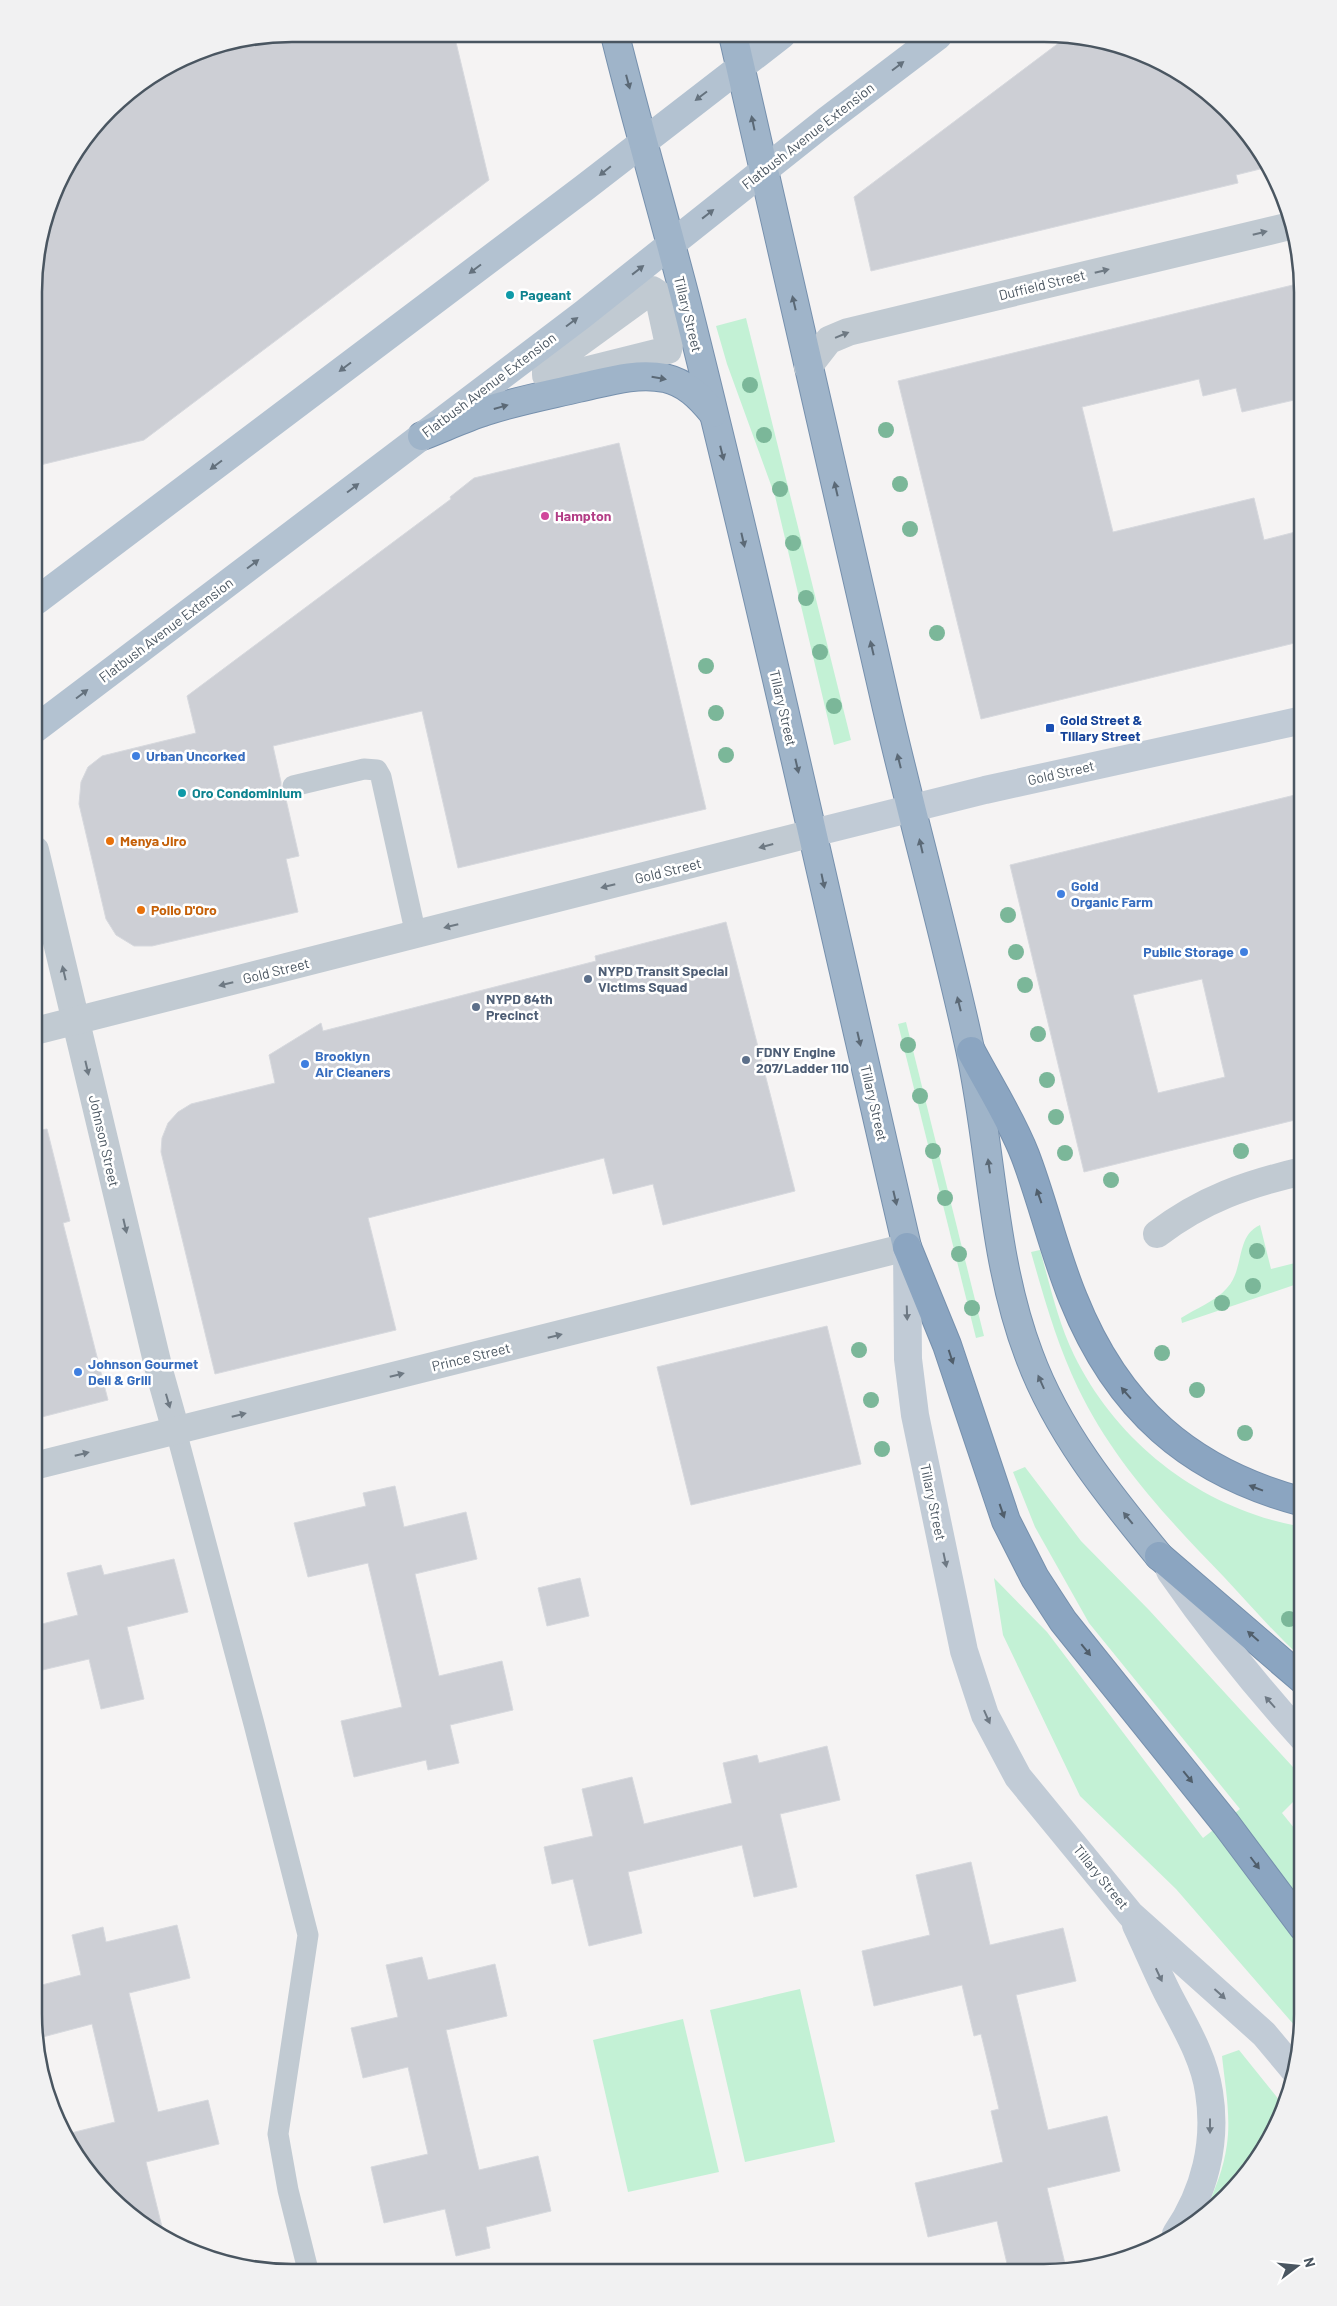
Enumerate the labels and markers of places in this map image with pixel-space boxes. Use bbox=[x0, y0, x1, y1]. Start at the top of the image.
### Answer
place label: Pageant bbox=[520, 286, 571, 303]
marker: Pageant bbox=[504, 289, 516, 301]
place label: Hampton bbox=[555, 507, 612, 524]
marker: Hampton bbox=[539, 510, 551, 522]
place label: Gold Street & Tillary Street bbox=[1060, 711, 1143, 744]
marker: Gold Street & Tillary Street bbox=[1044, 722, 1056, 734]
place label: Urban Uncorked bbox=[146, 747, 245, 764]
marker: Urban Uncorked bbox=[130, 750, 142, 762]
place label: Oro Condominium bbox=[192, 784, 302, 801]
marker: Oro Condominium bbox=[176, 787, 188, 799]
place label: Menya Jiro bbox=[120, 832, 187, 849]
marker: Menya Jiro bbox=[104, 835, 116, 847]
place label: Gold Organic Farm bbox=[1071, 877, 1153, 910]
marker: Gold Organic Farm bbox=[1055, 888, 1067, 900]
place label: Pollo D'Oro bbox=[151, 901, 217, 918]
marker: Pollo D'Oro bbox=[135, 904, 147, 916]
place label: Public Storage bbox=[1143, 943, 1234, 960]
marker: Public Storage bbox=[1238, 946, 1250, 958]
place label: NYPD Transit Special Victims Squad bbox=[598, 962, 728, 995]
marker: NYPD Transit Special Victims Squad bbox=[582, 973, 594, 985]
place label: NYPD 84th Precinct bbox=[486, 990, 553, 1023]
marker: NYPD 84th Precinct bbox=[470, 1001, 482, 1013]
place label: FDNY Engine 207/Ladder 110 bbox=[756, 1043, 849, 1076]
place label: Brooklyn Air Cleaners bbox=[315, 1047, 391, 1080]
marker: FDNY Engine 207/Ladder 110 bbox=[740, 1054, 752, 1066]
marker: Brooklyn Air Cleaners bbox=[299, 1058, 311, 1070]
place label: Johnson Gourmet Deli & Grill bbox=[88, 1355, 198, 1388]
marker: Johnson Gourmet Deli & Grill bbox=[72, 1366, 84, 1378]

